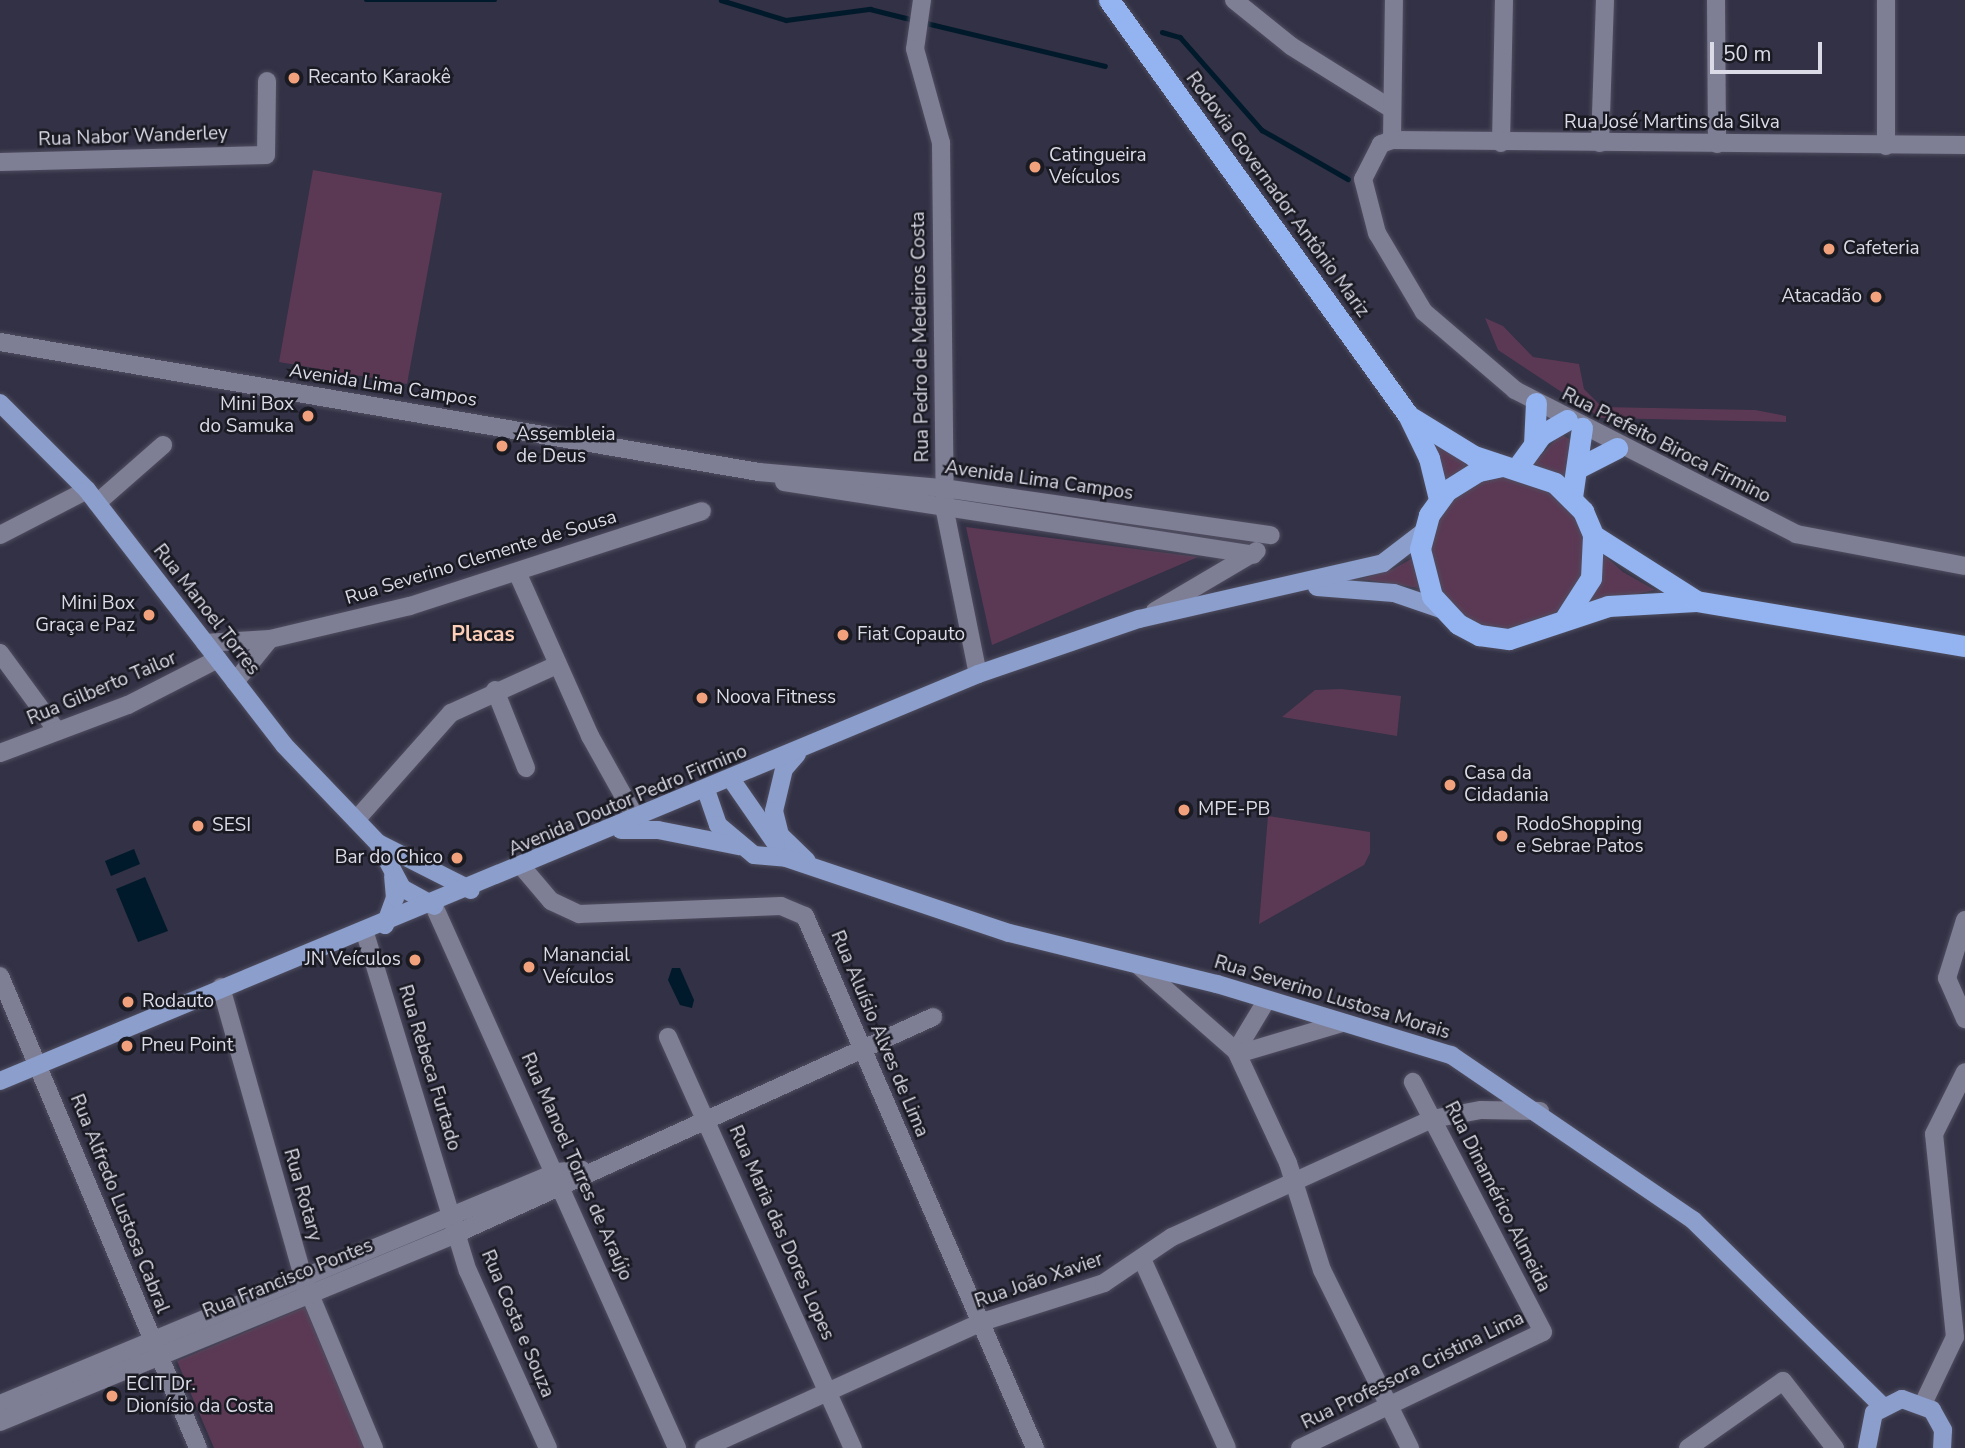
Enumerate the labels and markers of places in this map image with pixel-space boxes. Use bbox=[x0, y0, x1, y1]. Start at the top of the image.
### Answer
place label: Recanto Karaokê bbox=[308, 67, 451, 89]
marker: Recanto Karaokê bbox=[286, 70, 302, 86]
place label: Catingueira Veículos bbox=[1049, 145, 1146, 189]
marker: Catingueira Veículos bbox=[1027, 159, 1043, 175]
place label: Cafeteria bbox=[1843, 238, 1920, 260]
marker: Cafeteria bbox=[1821, 241, 1837, 257]
place label: Atacadão bbox=[1781, 286, 1862, 308]
marker: Atacadão bbox=[1868, 289, 1884, 305]
place label: Mini Box do Samuka bbox=[199, 394, 294, 438]
marker: Mini Box do Samuka bbox=[300, 408, 316, 424]
place label: Assembleia de Deus bbox=[516, 424, 616, 468]
marker: Assembleia de Deus bbox=[494, 438, 510, 454]
place label: Mini Box Graça e Paz bbox=[35, 593, 135, 637]
marker: Mini Box Graça e Paz bbox=[141, 607, 157, 623]
place label: Fiat Copauto bbox=[857, 624, 965, 646]
marker: Fiat Copauto bbox=[835, 627, 851, 643]
place label: Noova Fitness bbox=[716, 687, 836, 709]
marker: Noova Fitness bbox=[694, 690, 710, 706]
place label: Casa da Cidadania bbox=[1464, 763, 1549, 807]
marker: Casa da Cidadania bbox=[1442, 777, 1458, 793]
place label: MPE-PB bbox=[1198, 799, 1270, 821]
marker: MPE-PB bbox=[1176, 802, 1192, 818]
place label: RodoShopping e Sebrae Patos bbox=[1516, 814, 1644, 858]
place label: SESI bbox=[212, 815, 251, 837]
marker: SESI bbox=[190, 818, 206, 834]
marker: RodoShopping e Sebrae Patos bbox=[1494, 828, 1510, 844]
place label: Bar do Chico bbox=[335, 847, 443, 869]
marker: Bar do Chico bbox=[449, 850, 465, 866]
place label: Manancial Veículos bbox=[543, 945, 630, 989]
place label: JN Veículos bbox=[305, 949, 401, 971]
marker: JN Veículos bbox=[407, 952, 423, 968]
marker: Manancial Veículos bbox=[521, 959, 537, 975]
place label: Rodauto bbox=[142, 991, 214, 1013]
marker: Rodauto bbox=[120, 994, 136, 1010]
place label: Pneu Point bbox=[141, 1035, 233, 1057]
marker: Pneu Point bbox=[119, 1038, 135, 1054]
place label: ECIT Dr. Dionísio da Costa bbox=[126, 1374, 274, 1418]
marker: ECIT Dr. Dionísio da Costa bbox=[104, 1388, 120, 1404]

